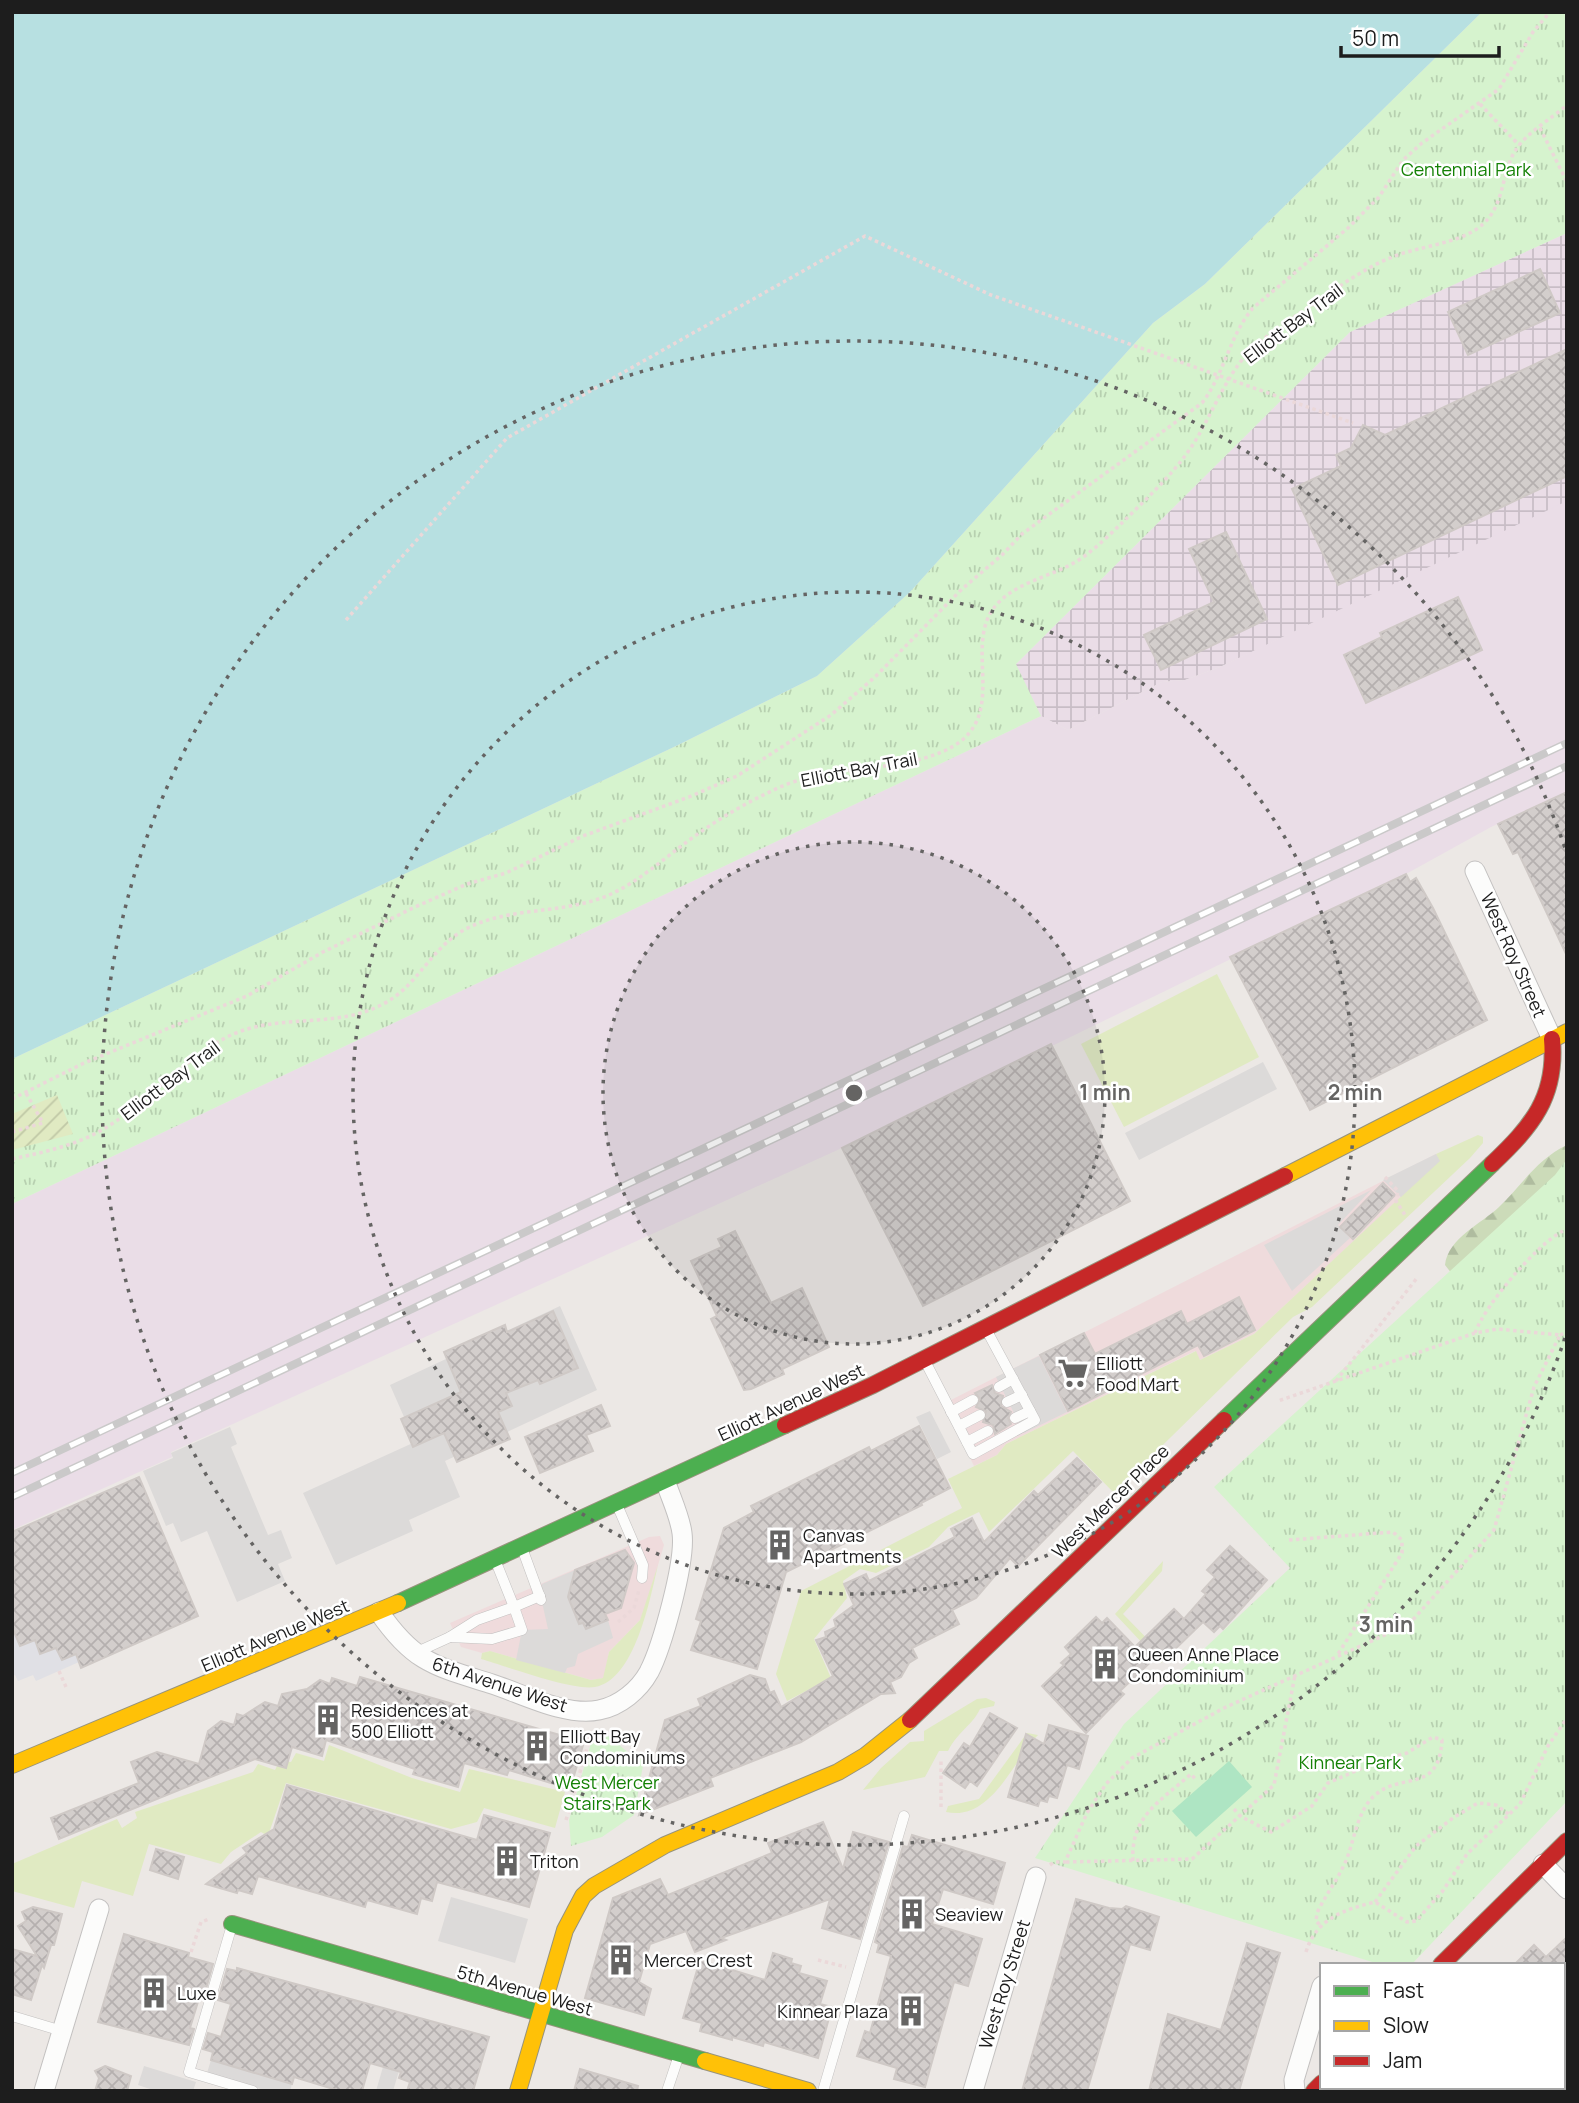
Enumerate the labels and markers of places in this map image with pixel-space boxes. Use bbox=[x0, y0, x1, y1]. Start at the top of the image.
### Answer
centre of rings bbox=[842, 1081, 866, 1105]
place label: Elliott Food Mart bbox=[1096, 1351, 1179, 1396]
supermarket icon: Elliott Food Mart bbox=[1056, 1356, 1090, 1390]
place label: Canvas Apartments bbox=[803, 1523, 902, 1568]
building icon: Canvas Apartments bbox=[763, 1528, 797, 1562]
place label: Queen Anne Place Condominium bbox=[1128, 1642, 1279, 1687]
building icon: Queen Anne Place Condominium bbox=[1088, 1647, 1122, 1681]
place label: Residences at 500 Elliott bbox=[351, 1698, 469, 1743]
building icon: Residences at 500 Elliott bbox=[311, 1703, 345, 1737]
place label: Elliott Bay Condominiums bbox=[560, 1724, 685, 1769]
building icon: Elliott Bay Condominiums bbox=[520, 1729, 554, 1763]
building icon: Triton bbox=[490, 1844, 524, 1878]
place label: Triton bbox=[530, 1849, 579, 1873]
building icon: Seaview bbox=[895, 1897, 929, 1931]
place label: Seaview bbox=[935, 1902, 1004, 1926]
building icon: Mercer Crest bbox=[604, 1943, 638, 1977]
place label: Mercer Crest bbox=[644, 1948, 753, 1972]
building icon: Luxe bbox=[137, 1976, 171, 2010]
place label: Luxe bbox=[177, 1981, 217, 2005]
building icon: Kinnear Plaza bbox=[894, 1994, 928, 2028]
place label: Kinnear Plaza bbox=[777, 1999, 888, 2023]

